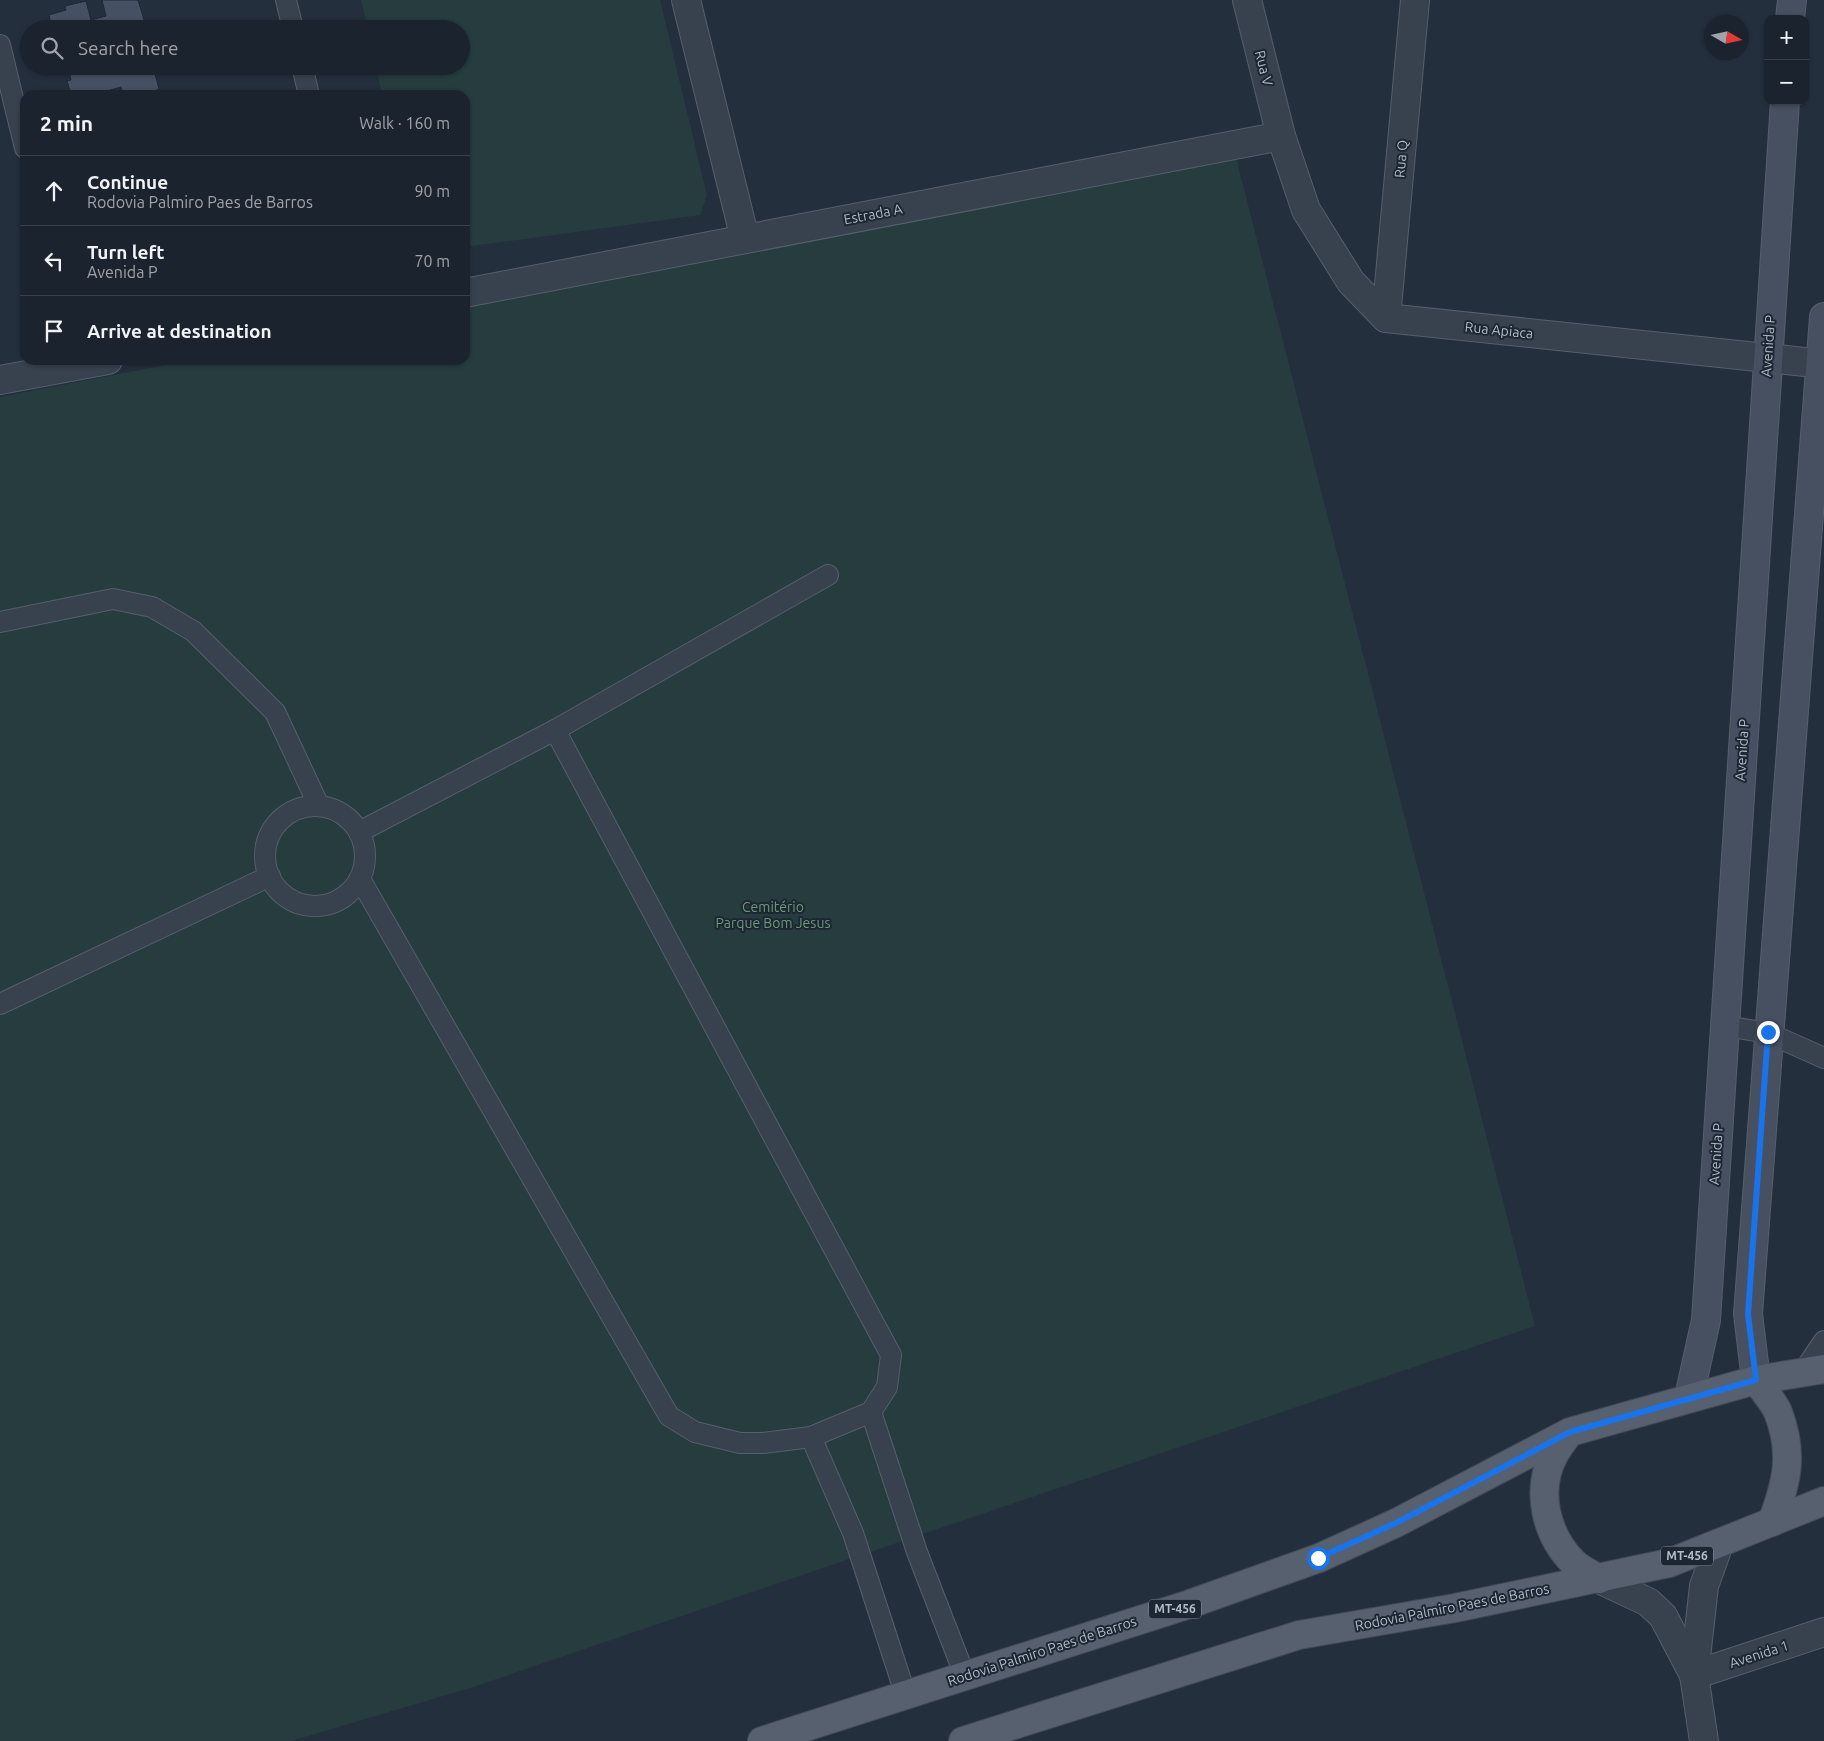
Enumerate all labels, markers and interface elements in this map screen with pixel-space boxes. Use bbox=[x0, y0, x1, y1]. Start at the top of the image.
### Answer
north arrow bbox=[1704, 15, 1749, 60]
map controls bbox=[1764, 15, 1809, 105]
button: + bbox=[1764, 15, 1809, 60]
search box bbox=[20, 20, 470, 75]
icon: search bbox=[38, 34, 66, 62]
text: Search here bbox=[78, 37, 178, 59]
street label: Rua V bbox=[1252, 49, 1276, 88]
button: − bbox=[1764, 60, 1809, 105]
text: 2 min bbox=[40, 111, 93, 135]
text: Walk · 160 m bbox=[359, 114, 450, 132]
street label: Rua Q bbox=[1391, 139, 1411, 179]
text: Continue bbox=[87, 171, 168, 193]
icon: ahead bbox=[40, 177, 68, 205]
text: 90 m bbox=[414, 182, 450, 200]
text: Rodovia Palmiro Paes de Barros bbox=[87, 193, 313, 211]
street label: Estrada A bbox=[842, 200, 904, 228]
text: Turn left bbox=[87, 241, 165, 263]
icon: left bbox=[40, 247, 68, 275]
text: 70 m bbox=[414, 252, 450, 270]
text: Avenida P bbox=[87, 263, 158, 281]
street label: Avenida P bbox=[1758, 315, 1778, 377]
icon: arrive bbox=[40, 317, 68, 345]
street label: Rua Apiaca bbox=[1464, 318, 1534, 342]
text: Arrive at destination bbox=[87, 320, 272, 342]
street label: Avenida P bbox=[1732, 719, 1752, 781]
park label: Cemitério Parque Bom Jesus bbox=[716, 899, 830, 931]
route end bbox=[1757, 1021, 1780, 1044]
street label: Avenida P bbox=[1706, 1123, 1726, 1185]
road number: MT-456 bbox=[1661, 1546, 1713, 1565]
route start bbox=[1307, 1547, 1330, 1570]
street label: Rodovia Palmiro Paes de Barros bbox=[1353, 1580, 1551, 1634]
road number: MT-456 bbox=[1149, 1600, 1201, 1618]
street label: Rodovia Palmiro Paes de Barros bbox=[946, 1613, 1138, 1689]
street label: Avenida 1 bbox=[1727, 1637, 1791, 1671]

